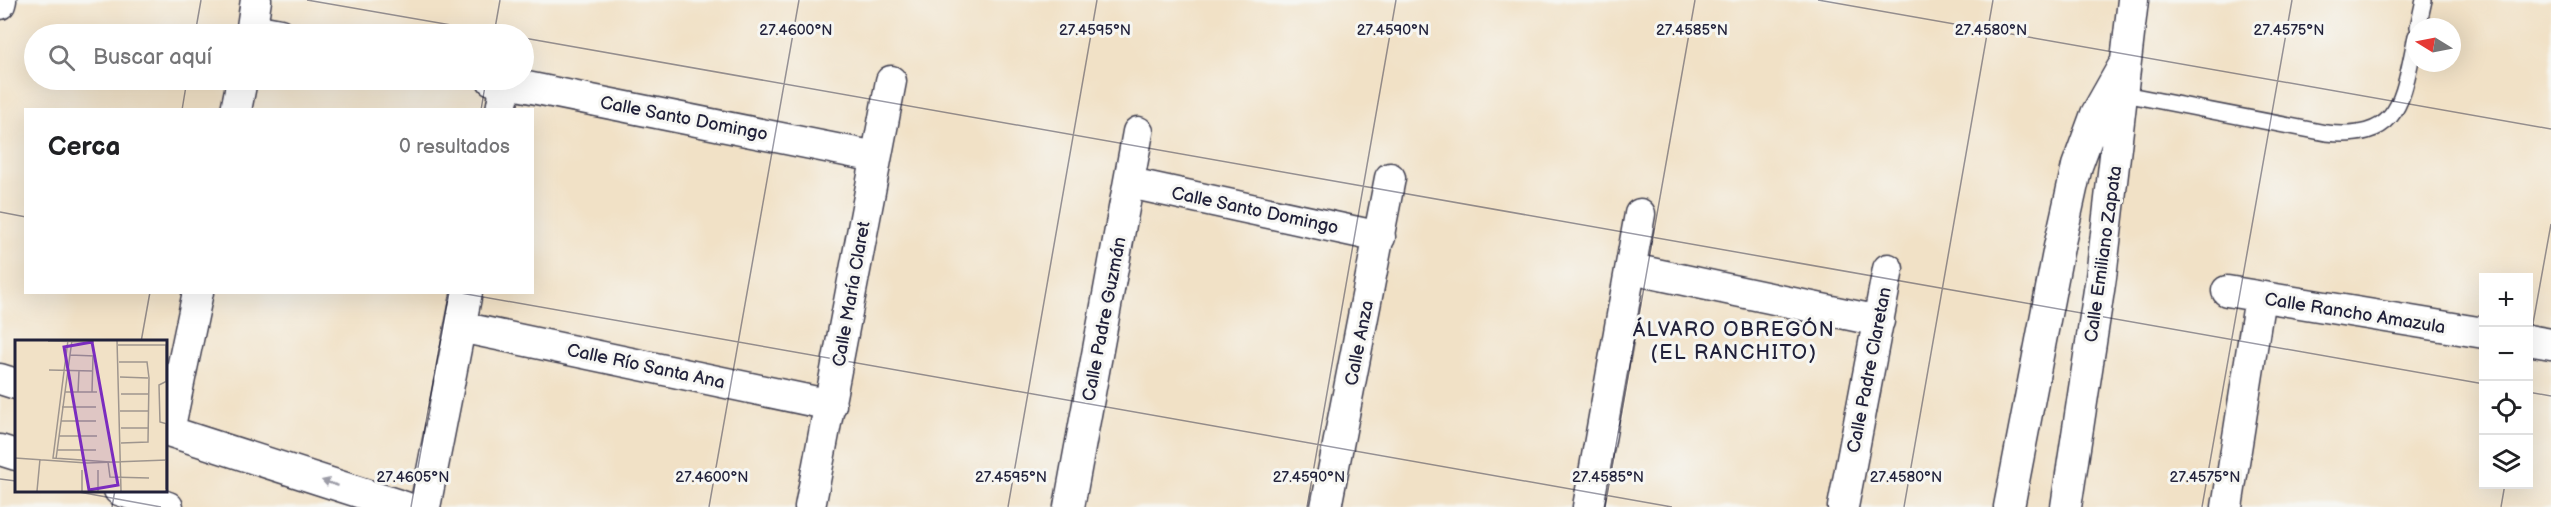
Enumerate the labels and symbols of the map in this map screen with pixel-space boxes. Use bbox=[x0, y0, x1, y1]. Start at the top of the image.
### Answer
north arrow bbox=[2407, 18, 2461, 72]
text: 27.4600°N bbox=[759, 21, 833, 40]
text: 27.4595°N bbox=[1059, 21, 1131, 40]
text: 27.4590°N bbox=[1357, 21, 1429, 40]
text: 27.4585°N bbox=[1656, 21, 1728, 40]
text: 27.4580°N bbox=[1955, 21, 2027, 40]
text: 27.4575°N bbox=[2254, 21, 2324, 40]
street label: Calle Santo Domingo bbox=[598, 92, 770, 145]
street label: Calle Emiliano Zapata bbox=[2081, 164, 2126, 344]
street label: Calle Santo Domingo bbox=[1169, 183, 1340, 238]
street label: Calle María Claret bbox=[828, 219, 875, 368]
street label: Calle Padre Guzmán bbox=[1078, 235, 1131, 403]
street label: Calle Padre Claretan bbox=[1843, 286, 1896, 455]
street label: Calle Rancho Amazula bbox=[2263, 289, 2447, 338]
street label: Calle Anza bbox=[1341, 299, 1378, 387]
district label: ÁLVARO OBREGÓN (EL RANCHITO) bbox=[1633, 317, 1835, 365]
inset map bbox=[15, 340, 166, 492]
street label: Calle Río Santa Ana bbox=[565, 340, 727, 393]
text: 27.4605°N bbox=[377, 468, 449, 487]
text: 27.4600°N bbox=[675, 468, 749, 487]
text: 27.4595°N bbox=[975, 468, 1047, 487]
text: 27.4590°N bbox=[1273, 468, 1345, 487]
text: 27.4585°N bbox=[1572, 468, 1644, 487]
text: 27.4580°N bbox=[1870, 468, 1942, 487]
text: 27.4575°N bbox=[2170, 468, 2240, 487]
one-way arrow bbox=[321, 478, 339, 487]

